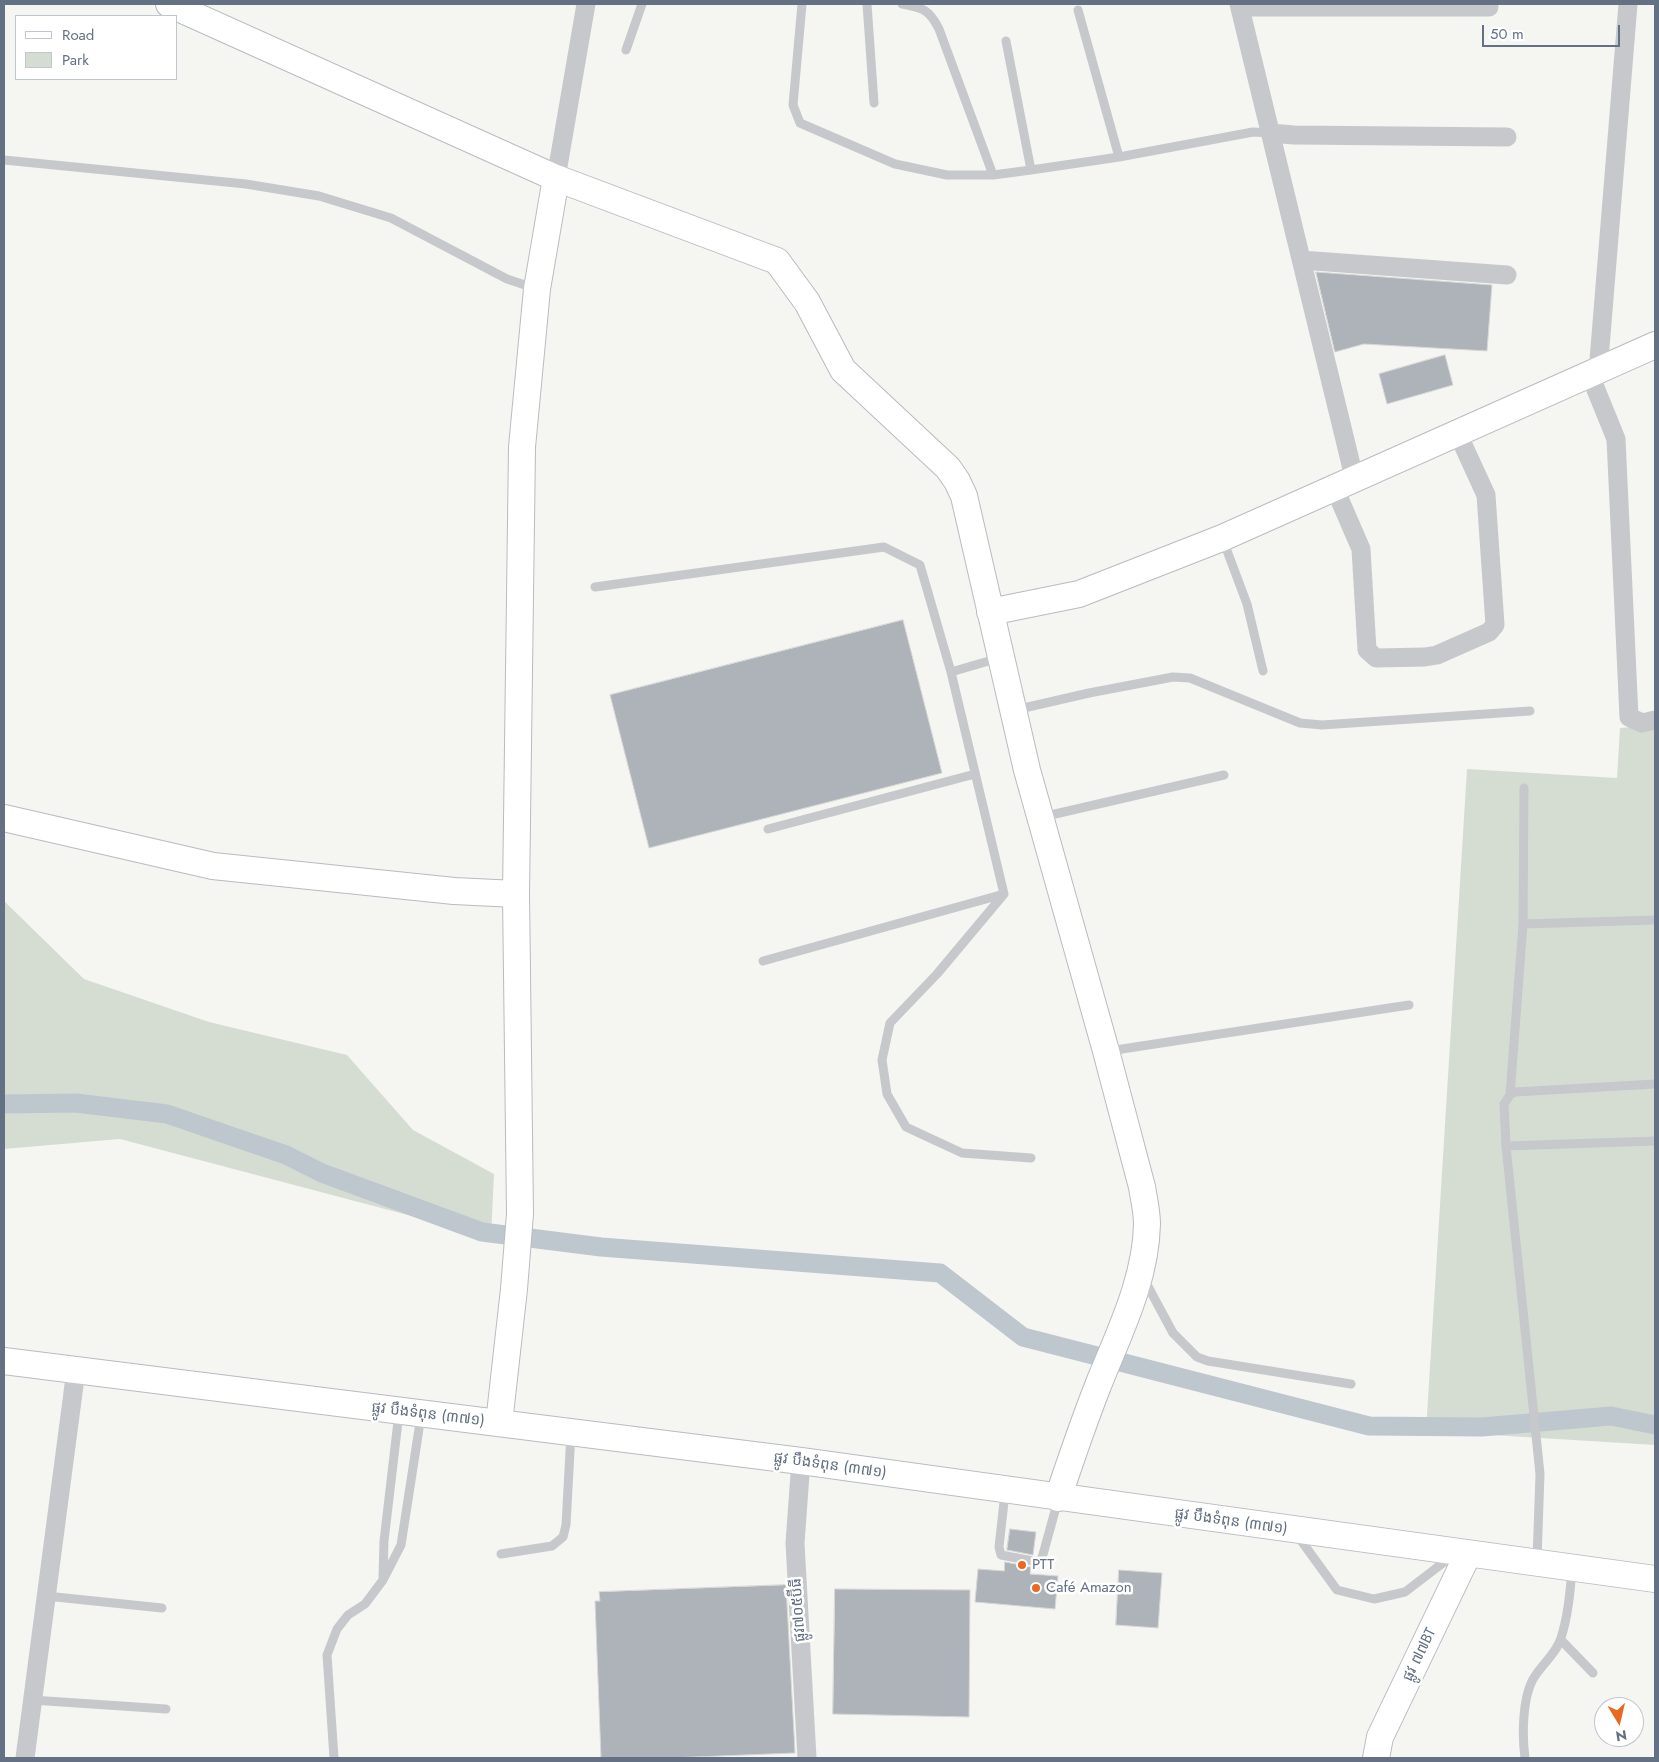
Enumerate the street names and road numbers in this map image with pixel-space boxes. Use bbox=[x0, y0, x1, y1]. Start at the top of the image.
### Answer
street label: ផ្លូវ បឹងទំពុន (៣៧១) bbox=[370, 1399, 486, 1431]
street label: ផ្លូវ បឹងទំពុន (៣៧១) bbox=[772, 1449, 888, 1483]
street label: ផ្លូវ បឹងទំពុន (៣៧១) bbox=[1173, 1505, 1289, 1539]
street label: ផ្លូវ៧០៥ប៊ីធី bbox=[788, 1577, 810, 1643]
street label: ផ្លូវ ៧៧BT bbox=[1399, 1625, 1441, 1685]

